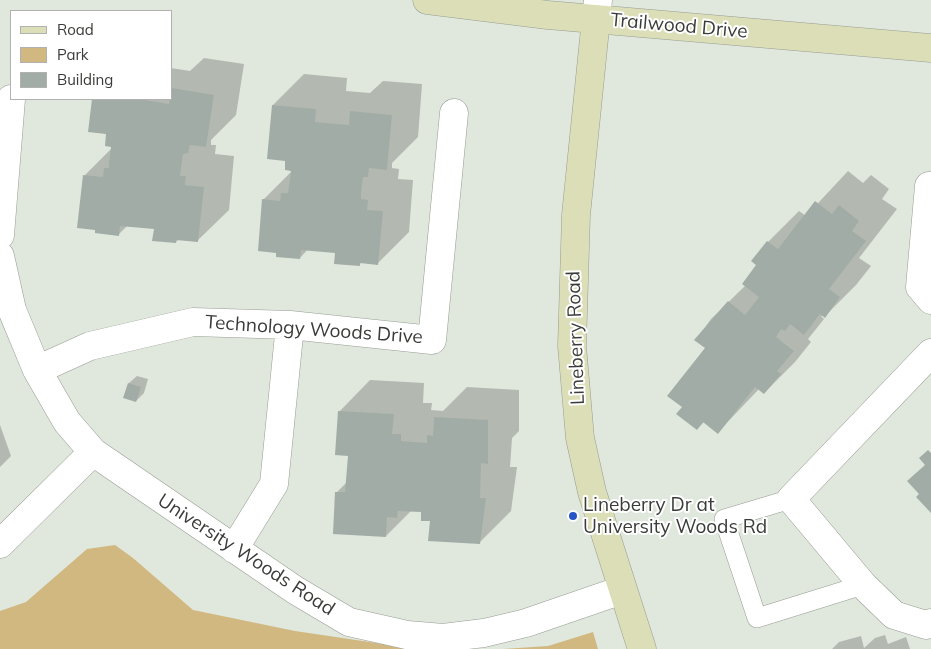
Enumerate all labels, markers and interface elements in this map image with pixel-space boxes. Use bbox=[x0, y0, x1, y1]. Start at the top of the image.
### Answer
street label: Trailwood Drive bbox=[609, 9, 749, 43]
legend bbox=[10, 10, 172, 100]
text: Road bbox=[57, 20, 94, 39]
text: Park bbox=[57, 45, 89, 64]
text: Building bbox=[57, 70, 113, 89]
street label: Lineberry Road bbox=[562, 271, 590, 405]
street label: Technology Woods Drive bbox=[204, 311, 424, 349]
street label: University Woods Road bbox=[153, 489, 339, 621]
place label: Lineberry Dr at University Woods Rd bbox=[583, 494, 767, 538]
marker: Lineberry Dr at University Woods Rd bbox=[567, 510, 579, 522]

